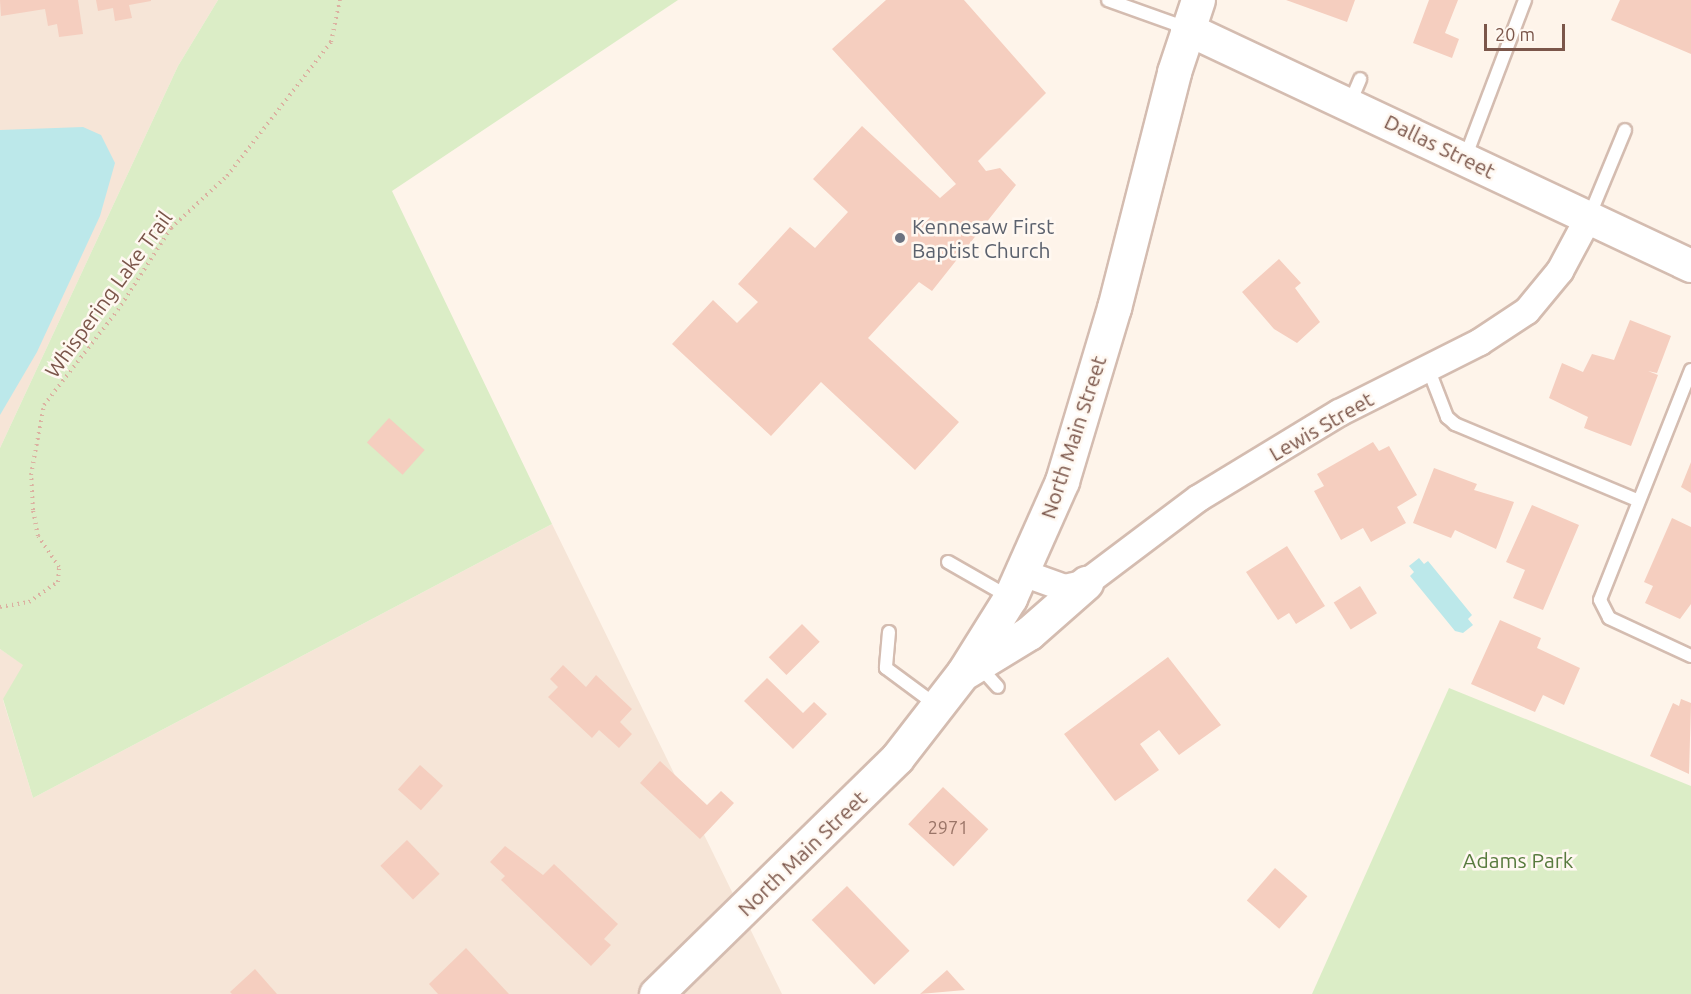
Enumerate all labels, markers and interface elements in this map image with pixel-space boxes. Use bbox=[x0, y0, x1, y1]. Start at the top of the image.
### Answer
scale bar bbox=[1487, 12, 1568, 50]
text: 20 m bbox=[1495, 24, 1535, 44]
street label: Dallas Street bbox=[1381, 108, 1499, 184]
street label: Whispering Lake Trail bbox=[39, 206, 177, 382]
place label: Kennesaw First Baptist Church bbox=[912, 213, 1054, 263]
marker: Kennesaw First Baptist Church bbox=[893, 231, 907, 245]
street label: North Main Street bbox=[1035, 352, 1111, 522]
street label: Lewis Street bbox=[1264, 386, 1378, 466]
street label: North Main Street bbox=[732, 785, 872, 921]
house number: 2971 bbox=[928, 816, 968, 838]
park label: Adams Park bbox=[1463, 847, 1573, 873]

